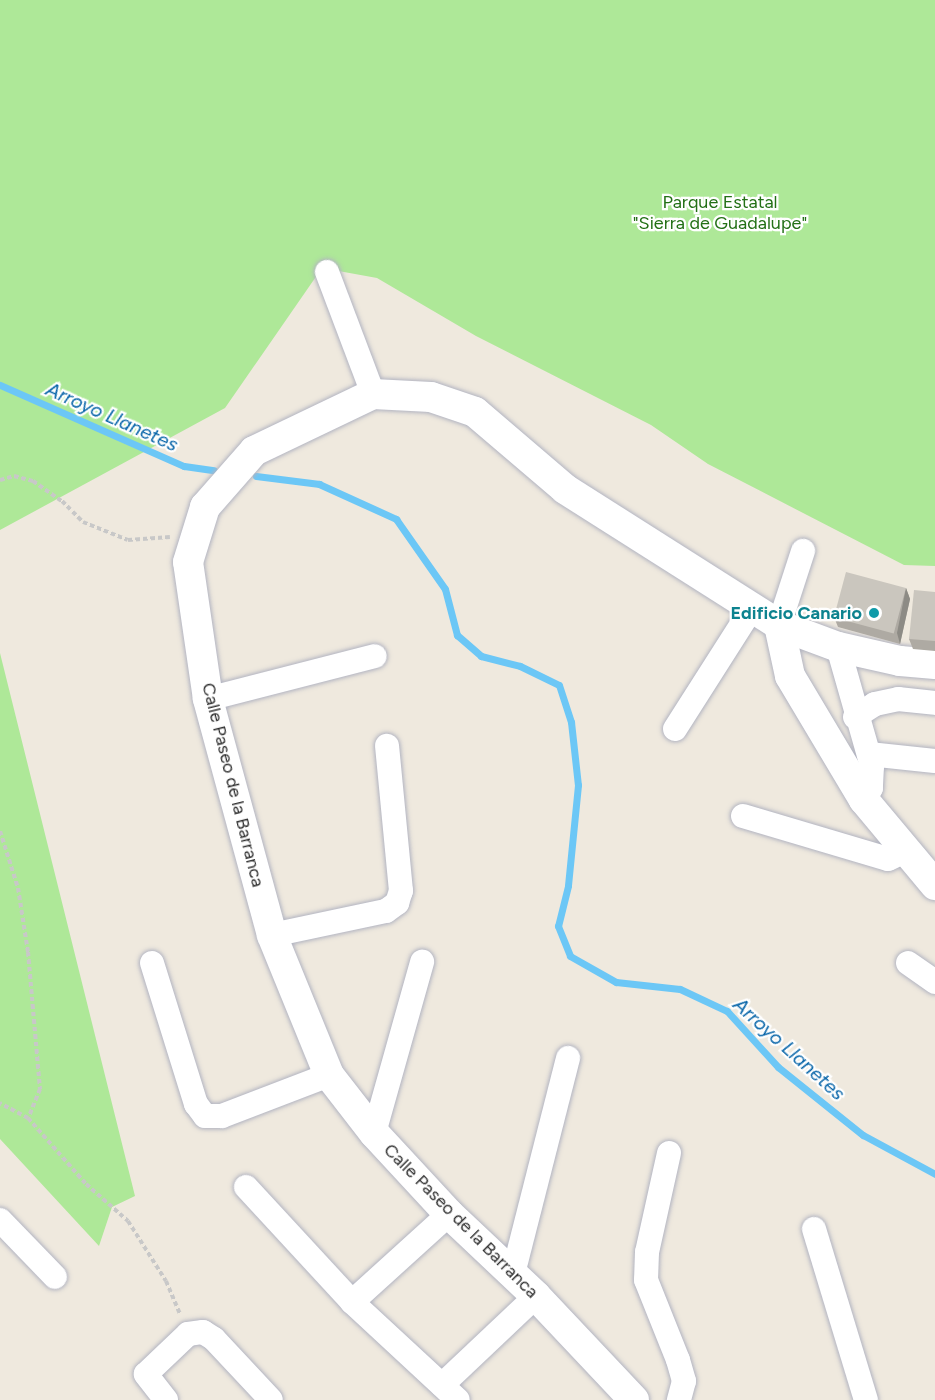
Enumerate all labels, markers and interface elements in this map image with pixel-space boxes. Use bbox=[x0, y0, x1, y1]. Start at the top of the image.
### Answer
park label: Parque Estatal "Sierra de Guadalupe" bbox=[633, 192, 807, 234]
water label: Arroyo Llanetes bbox=[42, 377, 182, 457]
place label: Edificio Canario bbox=[730, 602, 862, 624]
marker: Edificio Canario bbox=[867, 606, 881, 620]
street label: Calle Paseo de la Barranca bbox=[197, 681, 269, 889]
water label: Arroyo Llanetes bbox=[728, 993, 850, 1105]
street label: Calle Paseo de la Barranca bbox=[379, 1139, 543, 1303]

